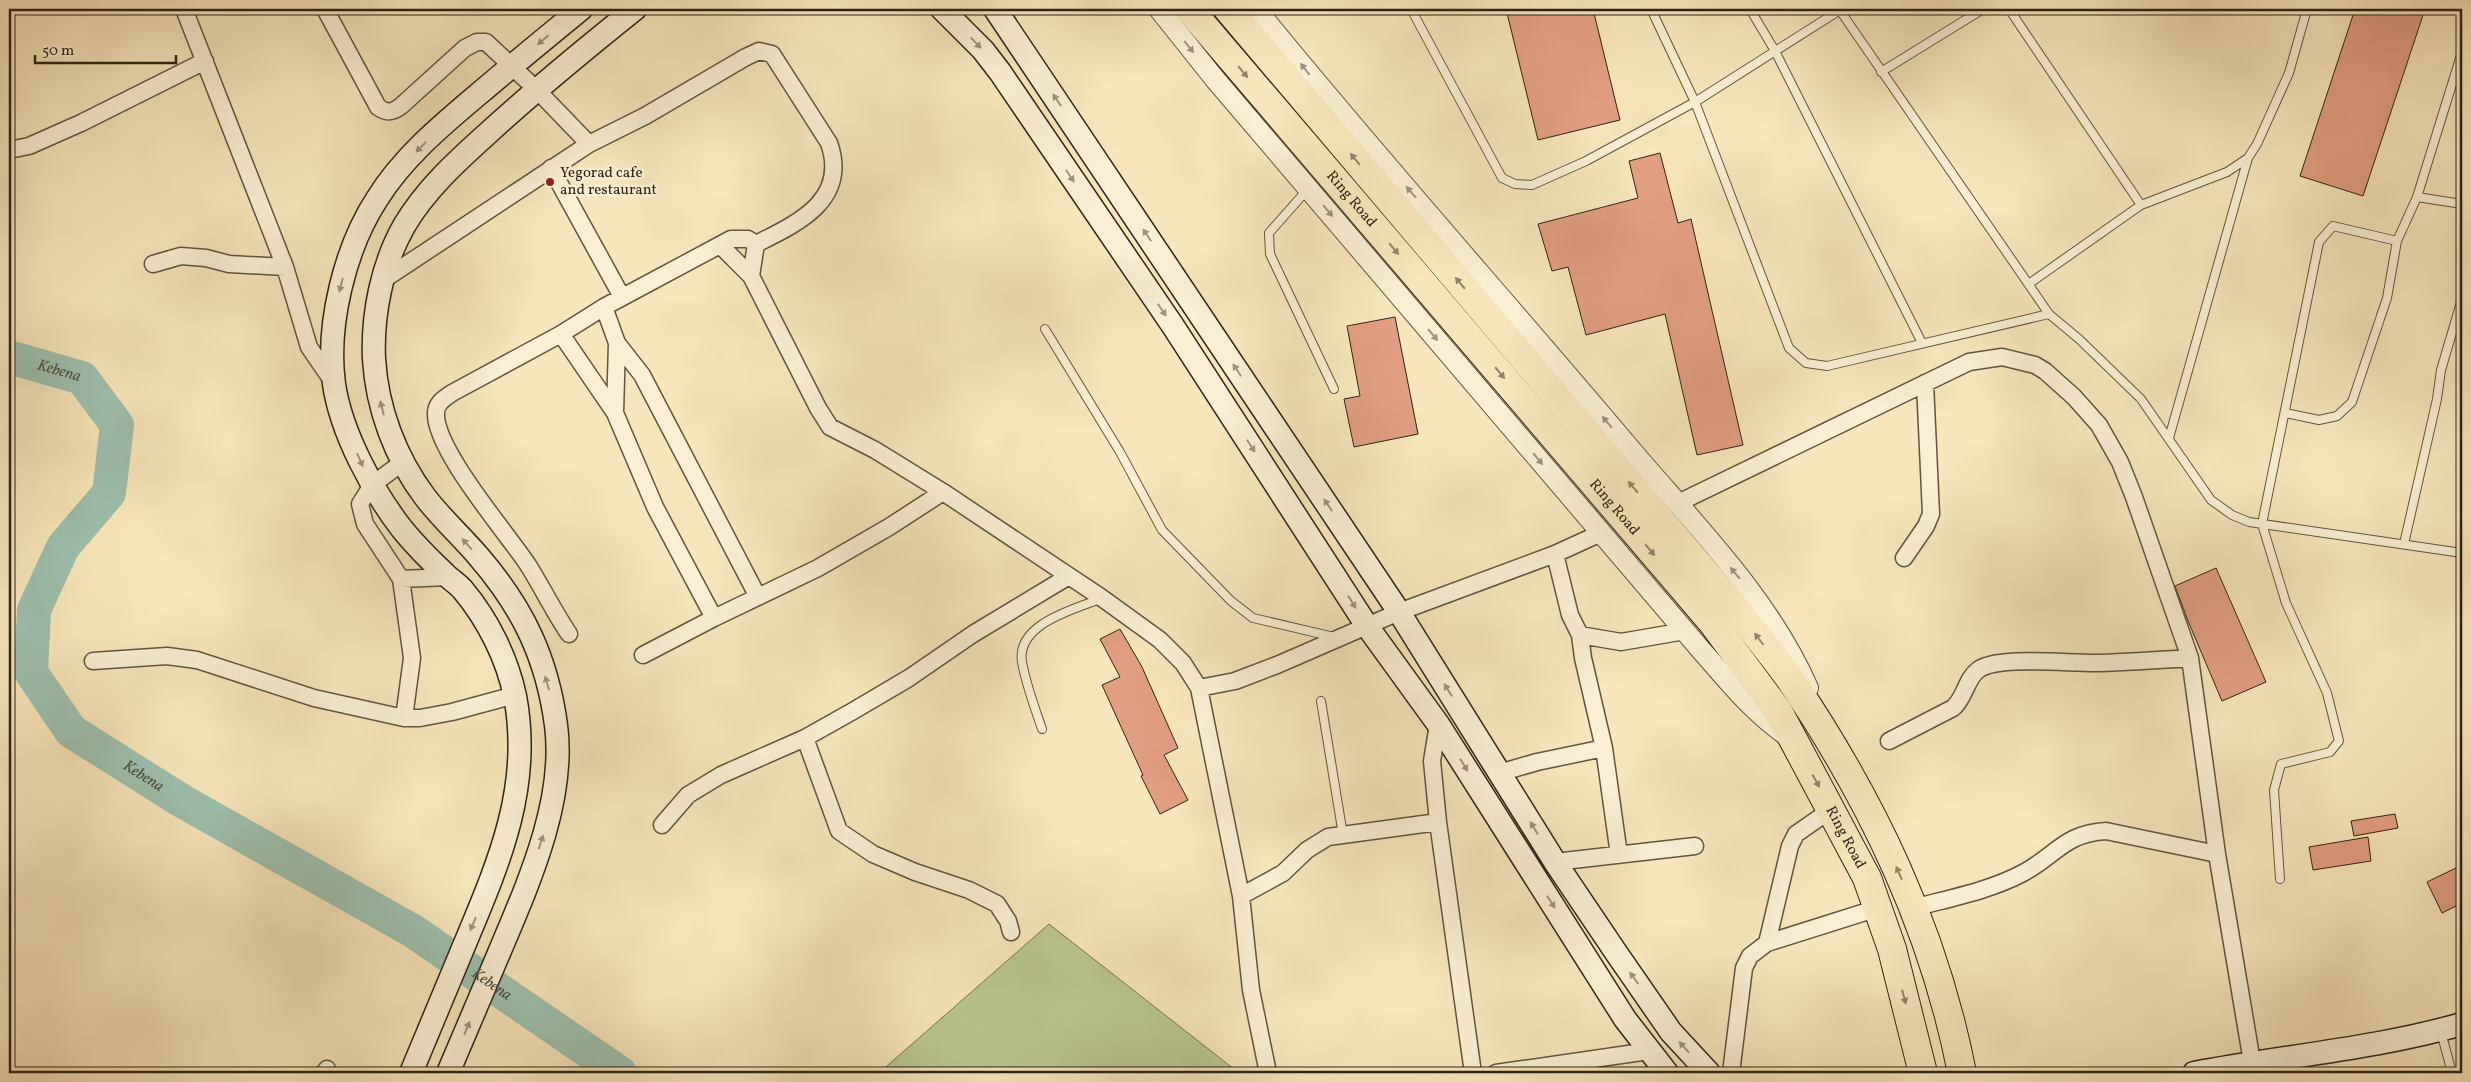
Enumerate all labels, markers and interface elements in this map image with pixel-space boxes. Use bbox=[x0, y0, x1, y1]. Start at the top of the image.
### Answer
scale bar bbox=[35, 32, 176, 64]
one-way arrow bbox=[537, 34, 550, 45]
one-way arrow bbox=[970, 37, 982, 49]
one-way arrow bbox=[1184, 40, 1195, 53]
text: 50 m bbox=[42, 41, 74, 62]
one-way arrow bbox=[1299, 63, 1310, 76]
one-way arrow bbox=[1238, 66, 1249, 79]
one-way arrow bbox=[1052, 93, 1062, 106]
one-way arrow bbox=[415, 140, 427, 152]
one-way arrow bbox=[1349, 153, 1361, 165]
place label: Yegorad cafe and restaurant bbox=[560, 163, 657, 201]
street label: Ring Road bbox=[1321, 166, 1381, 232]
one-way arrow bbox=[1066, 169, 1075, 182]
marker: Yegorad cafe and restaurant bbox=[544, 176, 556, 188]
one-way arrow bbox=[1405, 187, 1417, 199]
one-way arrow bbox=[1322, 205, 1333, 217]
one-way arrow bbox=[1142, 228, 1152, 242]
one-way arrow bbox=[1388, 243, 1400, 255]
one-way arrow bbox=[1454, 277, 1466, 289]
one-way arrow bbox=[337, 278, 345, 293]
one-way arrow bbox=[1157, 303, 1167, 317]
one-way arrow bbox=[1428, 328, 1439, 341]
water label: Kebena bbox=[35, 355, 84, 388]
one-way arrow bbox=[1232, 363, 1242, 377]
one-way arrow bbox=[1494, 366, 1505, 379]
one-way arrow bbox=[377, 401, 385, 416]
one-way arrow bbox=[1602, 416, 1613, 429]
one-way arrow bbox=[1246, 439, 1256, 453]
one-way arrow bbox=[1533, 452, 1544, 465]
one-way arrow bbox=[356, 453, 364, 467]
street label: Ring Road bbox=[1584, 474, 1644, 540]
one-way arrow bbox=[1627, 481, 1638, 494]
one-way arrow bbox=[1323, 498, 1333, 512]
one-way arrow bbox=[461, 538, 473, 550]
one-way arrow bbox=[1645, 543, 1656, 556]
one-way arrow bbox=[1730, 567, 1741, 579]
one-way arrow bbox=[1348, 596, 1357, 609]
one-way arrow bbox=[1754, 632, 1764, 646]
one-way arrow bbox=[543, 675, 551, 690]
one-way arrow bbox=[1443, 684, 1452, 697]
water label: Kebena bbox=[118, 755, 168, 798]
one-way arrow bbox=[1459, 759, 1469, 772]
one-way arrow bbox=[1812, 774, 1821, 788]
street label: Ring Road bbox=[1820, 802, 1871, 873]
one-way arrow bbox=[1529, 821, 1539, 835]
one-way arrow bbox=[538, 835, 545, 850]
one-way arrow bbox=[1895, 866, 1903, 880]
one-way arrow bbox=[1546, 896, 1556, 909]
one-way arrow bbox=[469, 917, 477, 932]
water label: Kebena bbox=[467, 963, 516, 1007]
one-way arrow bbox=[1629, 971, 1639, 985]
one-way arrow bbox=[1901, 989, 1909, 1004]
one-way arrow bbox=[463, 1020, 471, 1035]
one-way arrow bbox=[1678, 1041, 1690, 1053]

